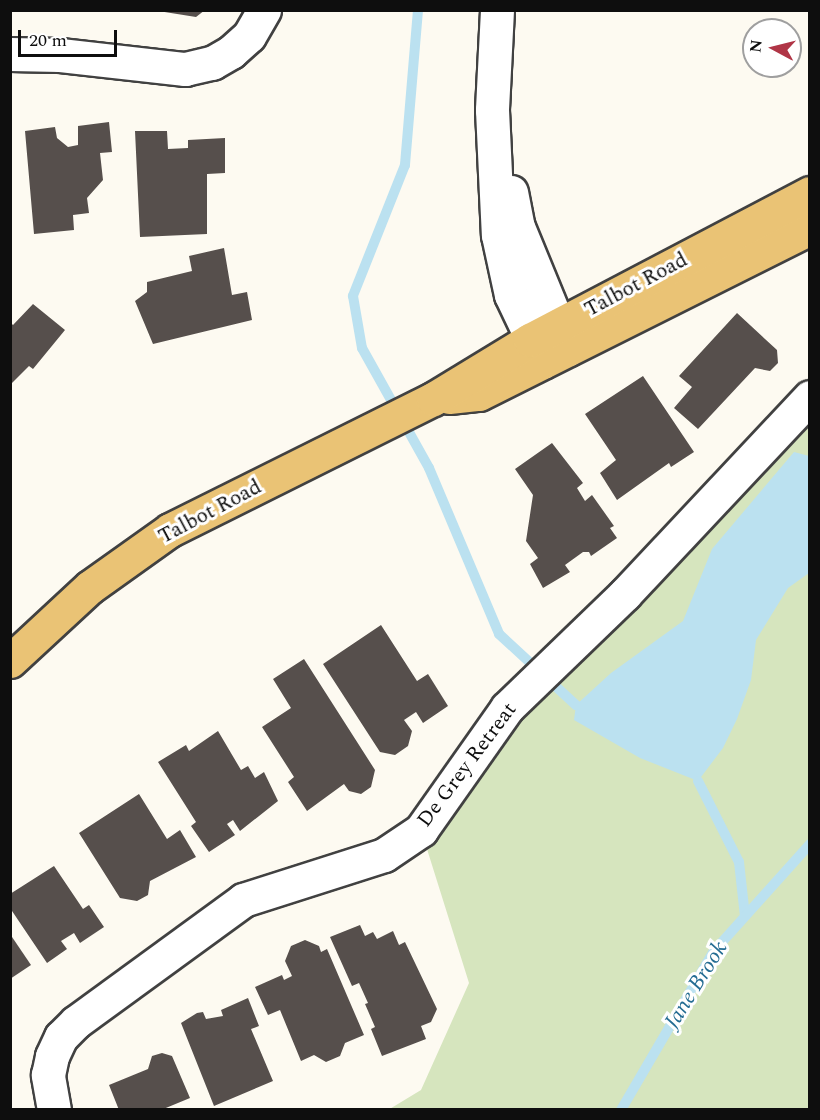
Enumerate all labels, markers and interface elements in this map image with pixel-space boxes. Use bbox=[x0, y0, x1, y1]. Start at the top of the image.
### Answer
scale bar bbox=[21, 18, 120, 56]
north arrow bbox=[742, 18, 802, 78]
text: 20 m bbox=[29, 27, 67, 54]
text: N bbox=[743, 38, 769, 54]
street label: Talbot Road bbox=[580, 247, 692, 323]
street label: Talbot Road bbox=[154, 474, 266, 550]
street label: De Grey Retreat bbox=[412, 698, 522, 832]
water label: Jane Brook bbox=[659, 936, 733, 1034]

